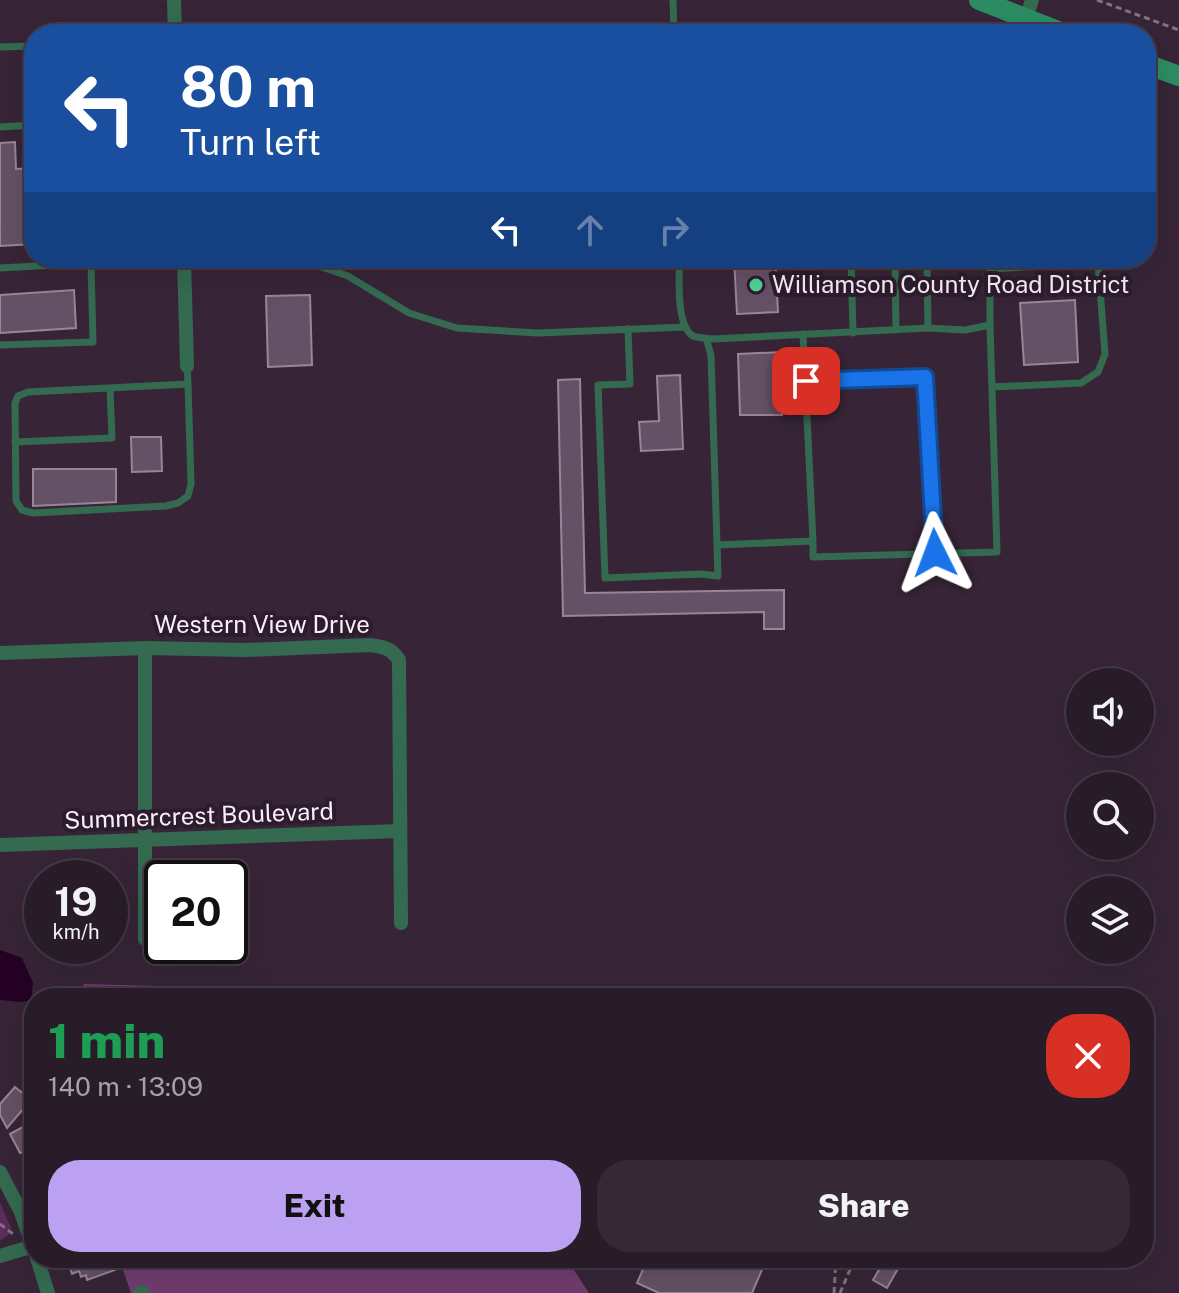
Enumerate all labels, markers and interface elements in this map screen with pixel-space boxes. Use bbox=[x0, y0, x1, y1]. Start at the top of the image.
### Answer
text: 80 m bbox=[180, 54, 316, 120]
icon: left bbox=[48, 56, 152, 160]
text: Turn left bbox=[180, 121, 321, 163]
icon: left bbox=[484, 208, 528, 252]
icon: ahead bbox=[568, 208, 612, 252]
icon: right bbox=[652, 208, 696, 252]
place label: Williamson County Road District bbox=[772, 270, 1129, 298]
marker: Williamson County Road District bbox=[747, 276, 765, 294]
pin bbox=[772, 347, 840, 415]
icon: arrive bbox=[784, 359, 828, 403]
position arrow bbox=[893, 511, 977, 595]
street label: Western View Drive bbox=[154, 610, 370, 638]
map controls bbox=[1066, 668, 1154, 964]
button: sound bbox=[1066, 668, 1154, 756]
button: search bbox=[1066, 772, 1154, 860]
street label: Summercrest Boulevard bbox=[64, 796, 334, 834]
speed limit sign: 20 bbox=[144, 860, 248, 964]
button: layers bbox=[1066, 876, 1154, 964]
text: 19 bbox=[54, 878, 98, 925]
text: km/h bbox=[52, 920, 100, 944]
text: 1 min bbox=[48, 1012, 165, 1069]
button: close bbox=[1046, 1014, 1130, 1098]
text: 140 m · 13:09 bbox=[48, 1071, 203, 1102]
button: Exit bbox=[48, 1160, 581, 1252]
button: Share bbox=[597, 1160, 1130, 1252]

